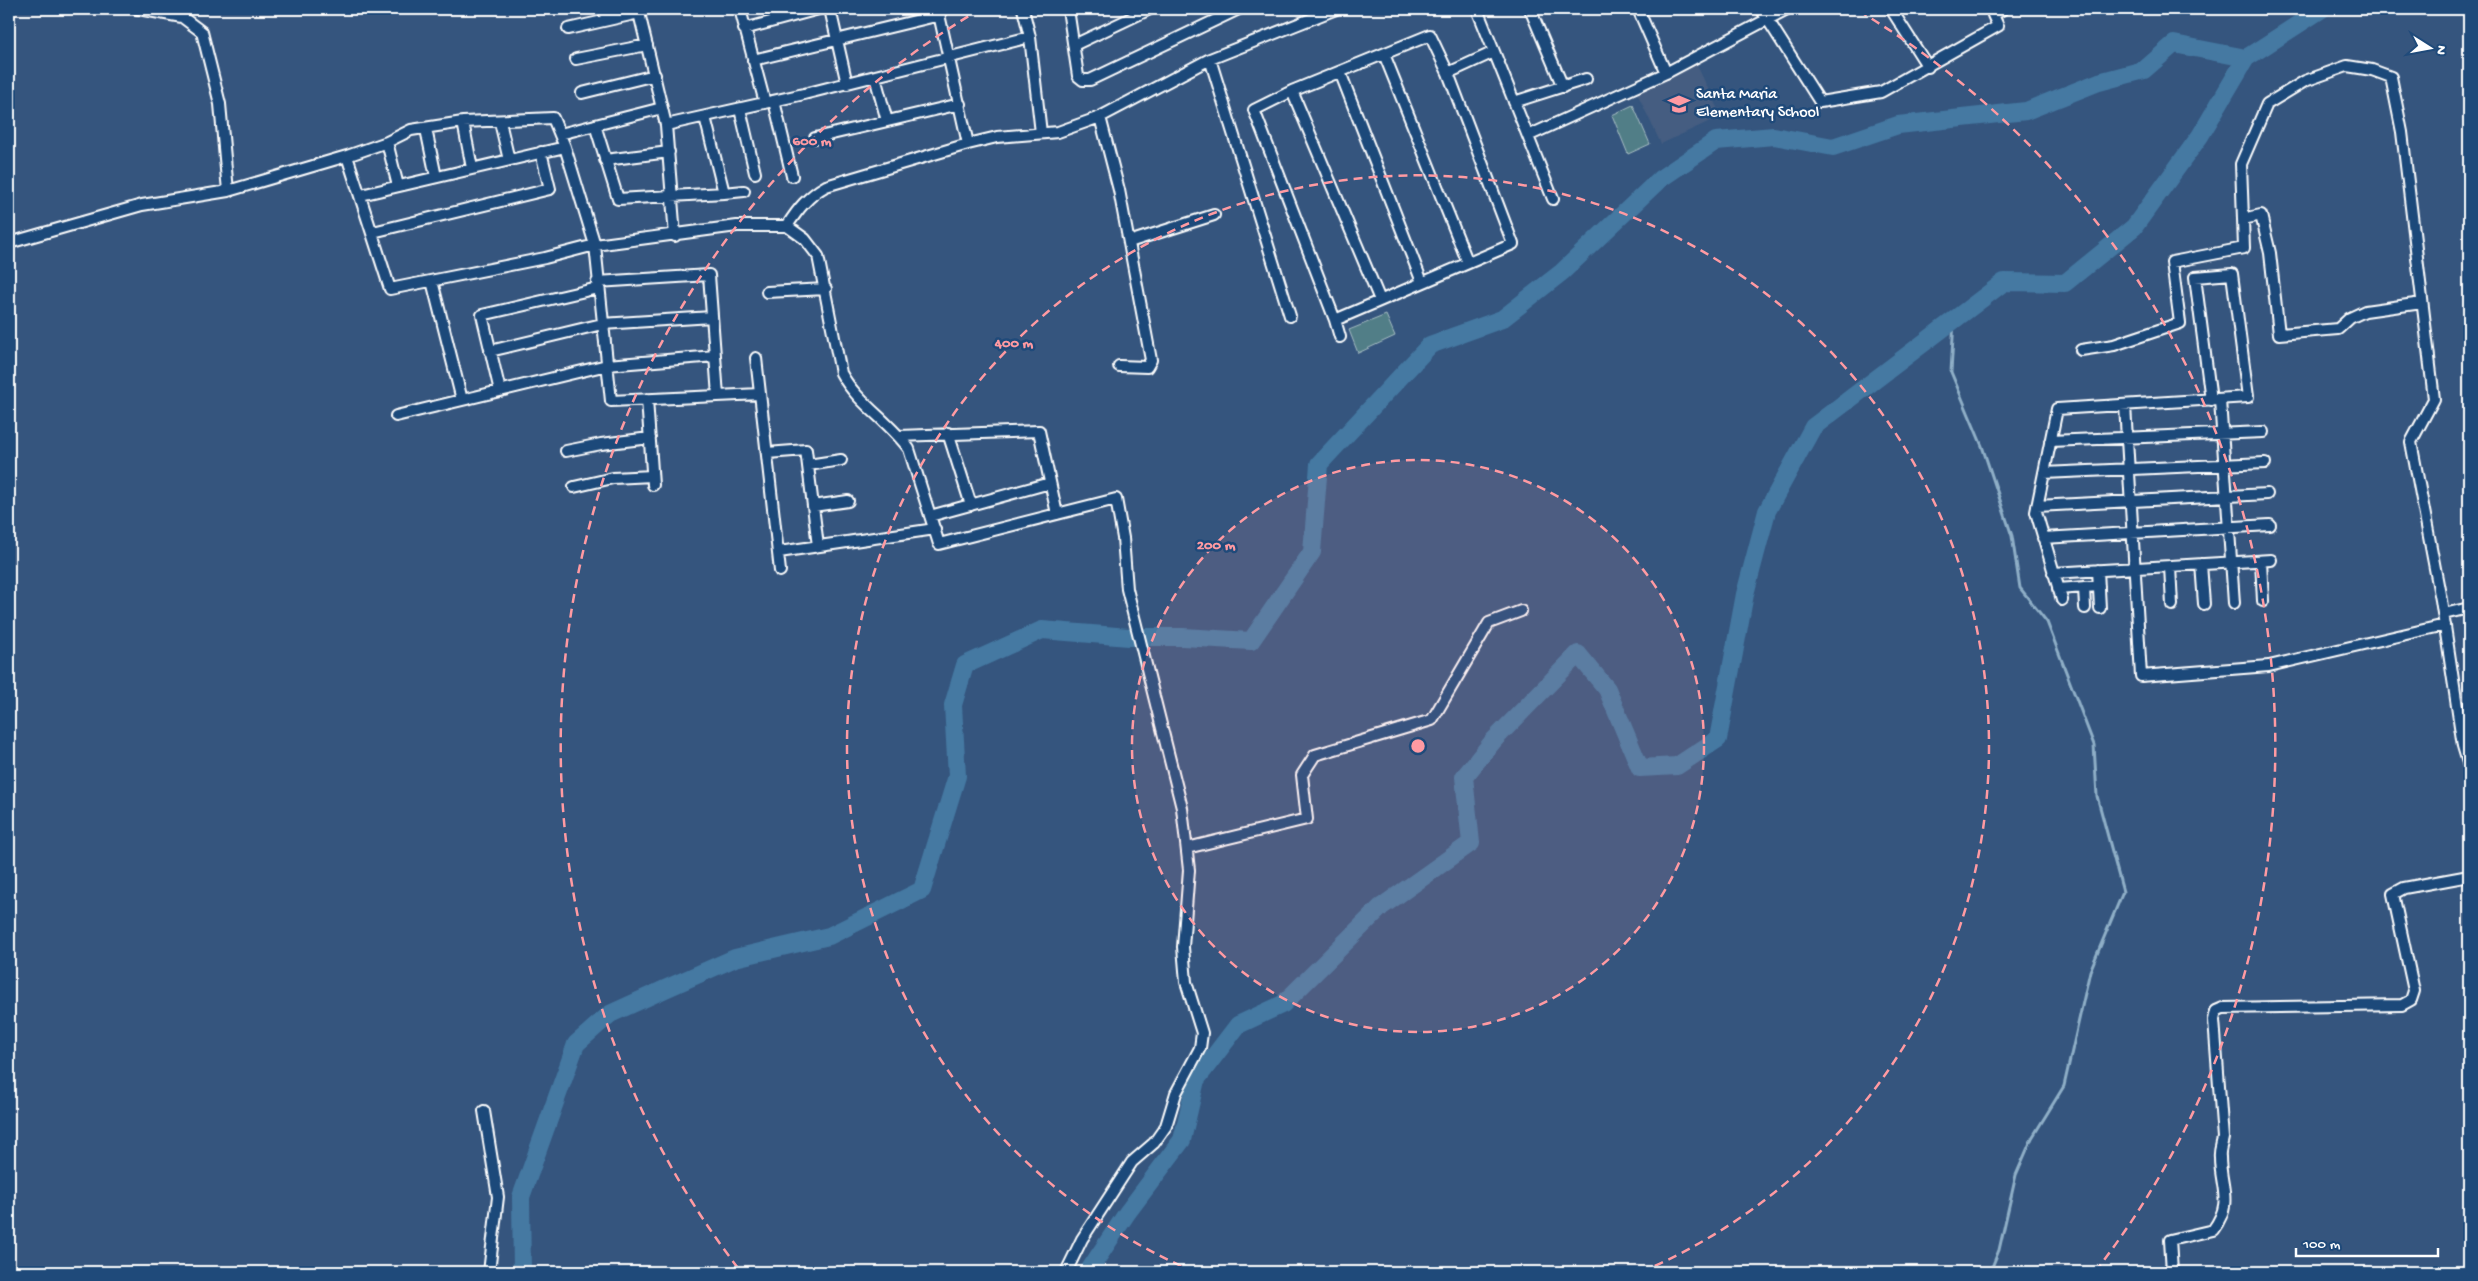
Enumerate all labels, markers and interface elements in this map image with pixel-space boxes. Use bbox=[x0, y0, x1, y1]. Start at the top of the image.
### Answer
north arrow bbox=[2406, 22, 2456, 72]
text: N bbox=[2431, 44, 2450, 56]
place label: Santa Maria Elementary School bbox=[1696, 86, 1819, 123]
school or university icon: Santa Maria Elementary School bbox=[1666, 91, 1692, 117]
text: 600 m bbox=[793, 133, 832, 151]
text: 400 m bbox=[994, 335, 1034, 353]
text: 200 m bbox=[1197, 537, 1236, 555]
centre of rings bbox=[1409, 737, 1427, 755]
scale bar bbox=[2296, 1226, 2438, 1258]
text: 100 m bbox=[2302, 1236, 2341, 1254]

